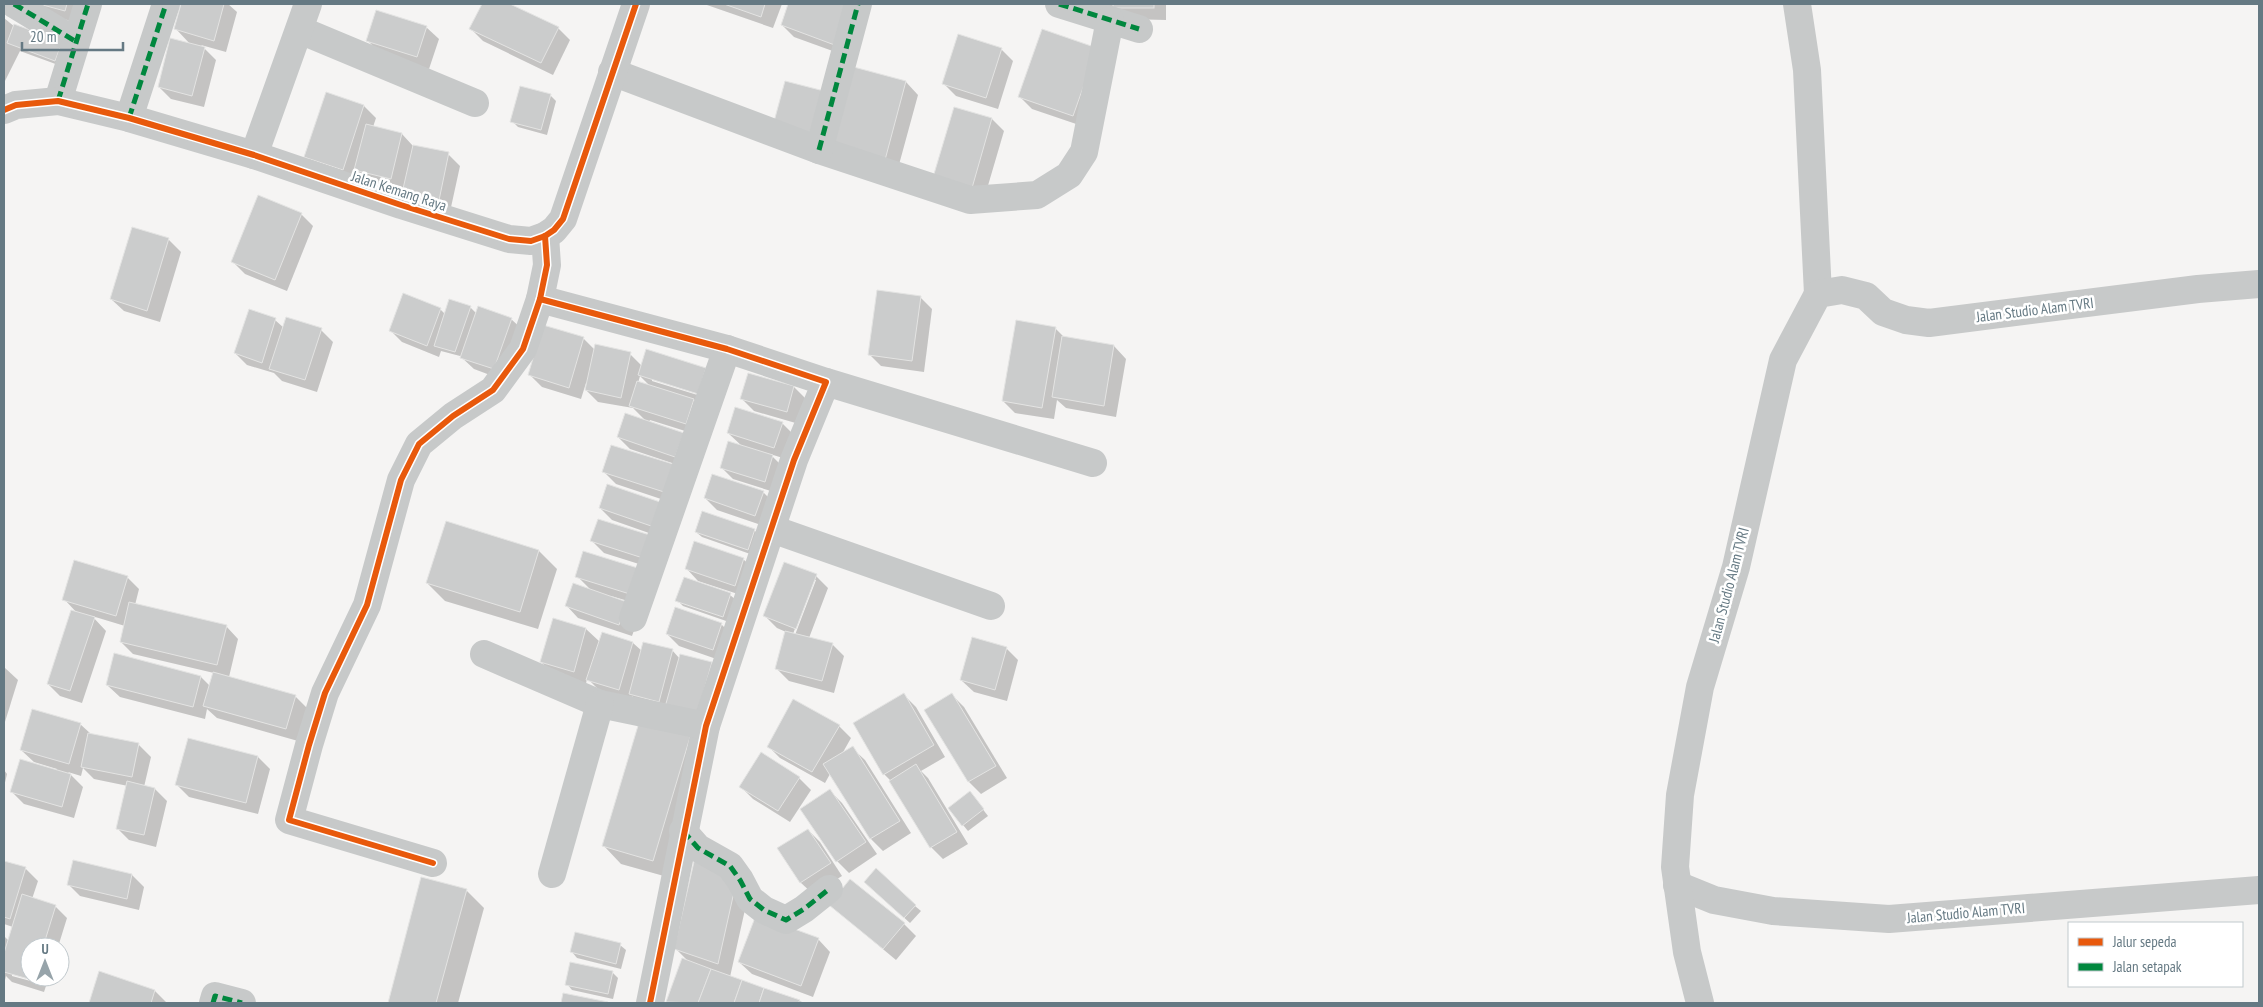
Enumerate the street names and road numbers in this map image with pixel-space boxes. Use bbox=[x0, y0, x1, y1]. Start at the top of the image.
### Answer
street label: Jalan Kemang Raya bbox=[348, 166, 449, 215]
street label: Jalan Studio Alam TVRI bbox=[1974, 293, 2095, 326]
street label: Jalan Studio Alam TVRI bbox=[1704, 525, 1753, 645]
street label: Jalan Studio Alam TVRI bbox=[1905, 898, 2026, 927]

